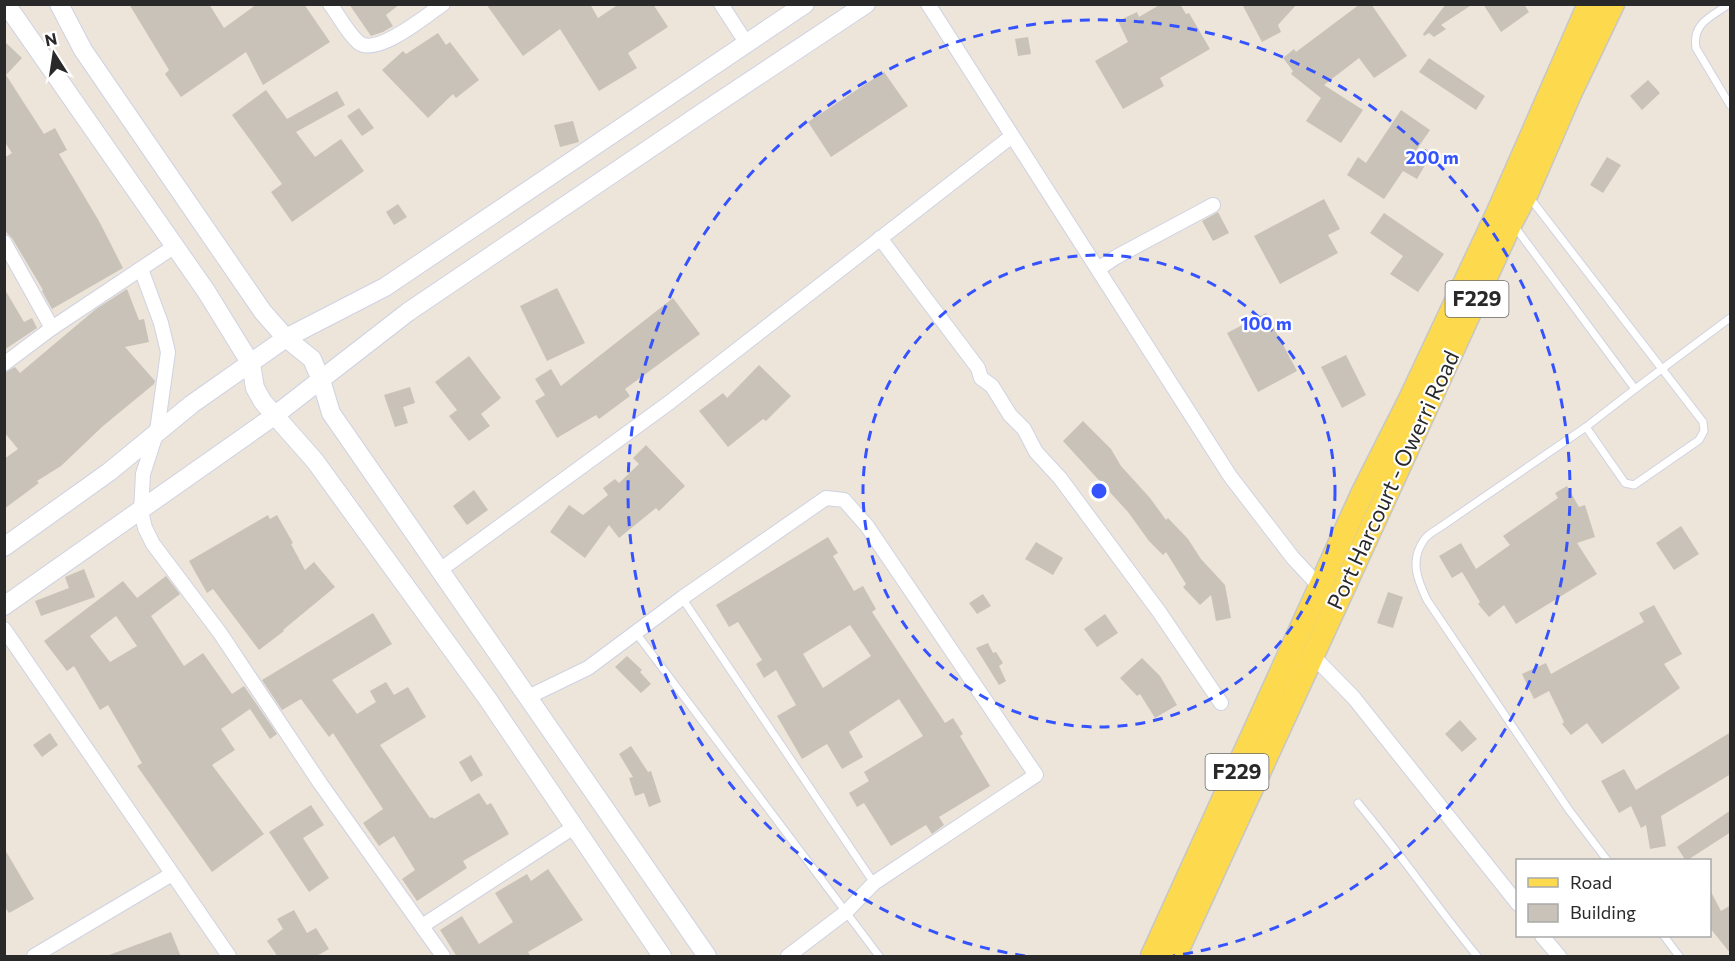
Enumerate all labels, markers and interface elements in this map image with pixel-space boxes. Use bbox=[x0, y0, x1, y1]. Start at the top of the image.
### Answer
north arrow bbox=[24, 24, 84, 84]
text: N bbox=[43, 28, 59, 49]
text: 200 m bbox=[1405, 146, 1459, 168]
road number: F229 bbox=[1446, 281, 1508, 317]
text: 100 m bbox=[1240, 312, 1292, 334]
street label: Port Harcourt - Owerri Road bbox=[1321, 346, 1464, 613]
centre of rings bbox=[1089, 481, 1109, 501]
road number: F229 bbox=[1206, 754, 1268, 790]
legend bbox=[1516, 859, 1711, 937]
text: Road bbox=[1570, 871, 1612, 893]
text: Building bbox=[1570, 901, 1636, 923]

